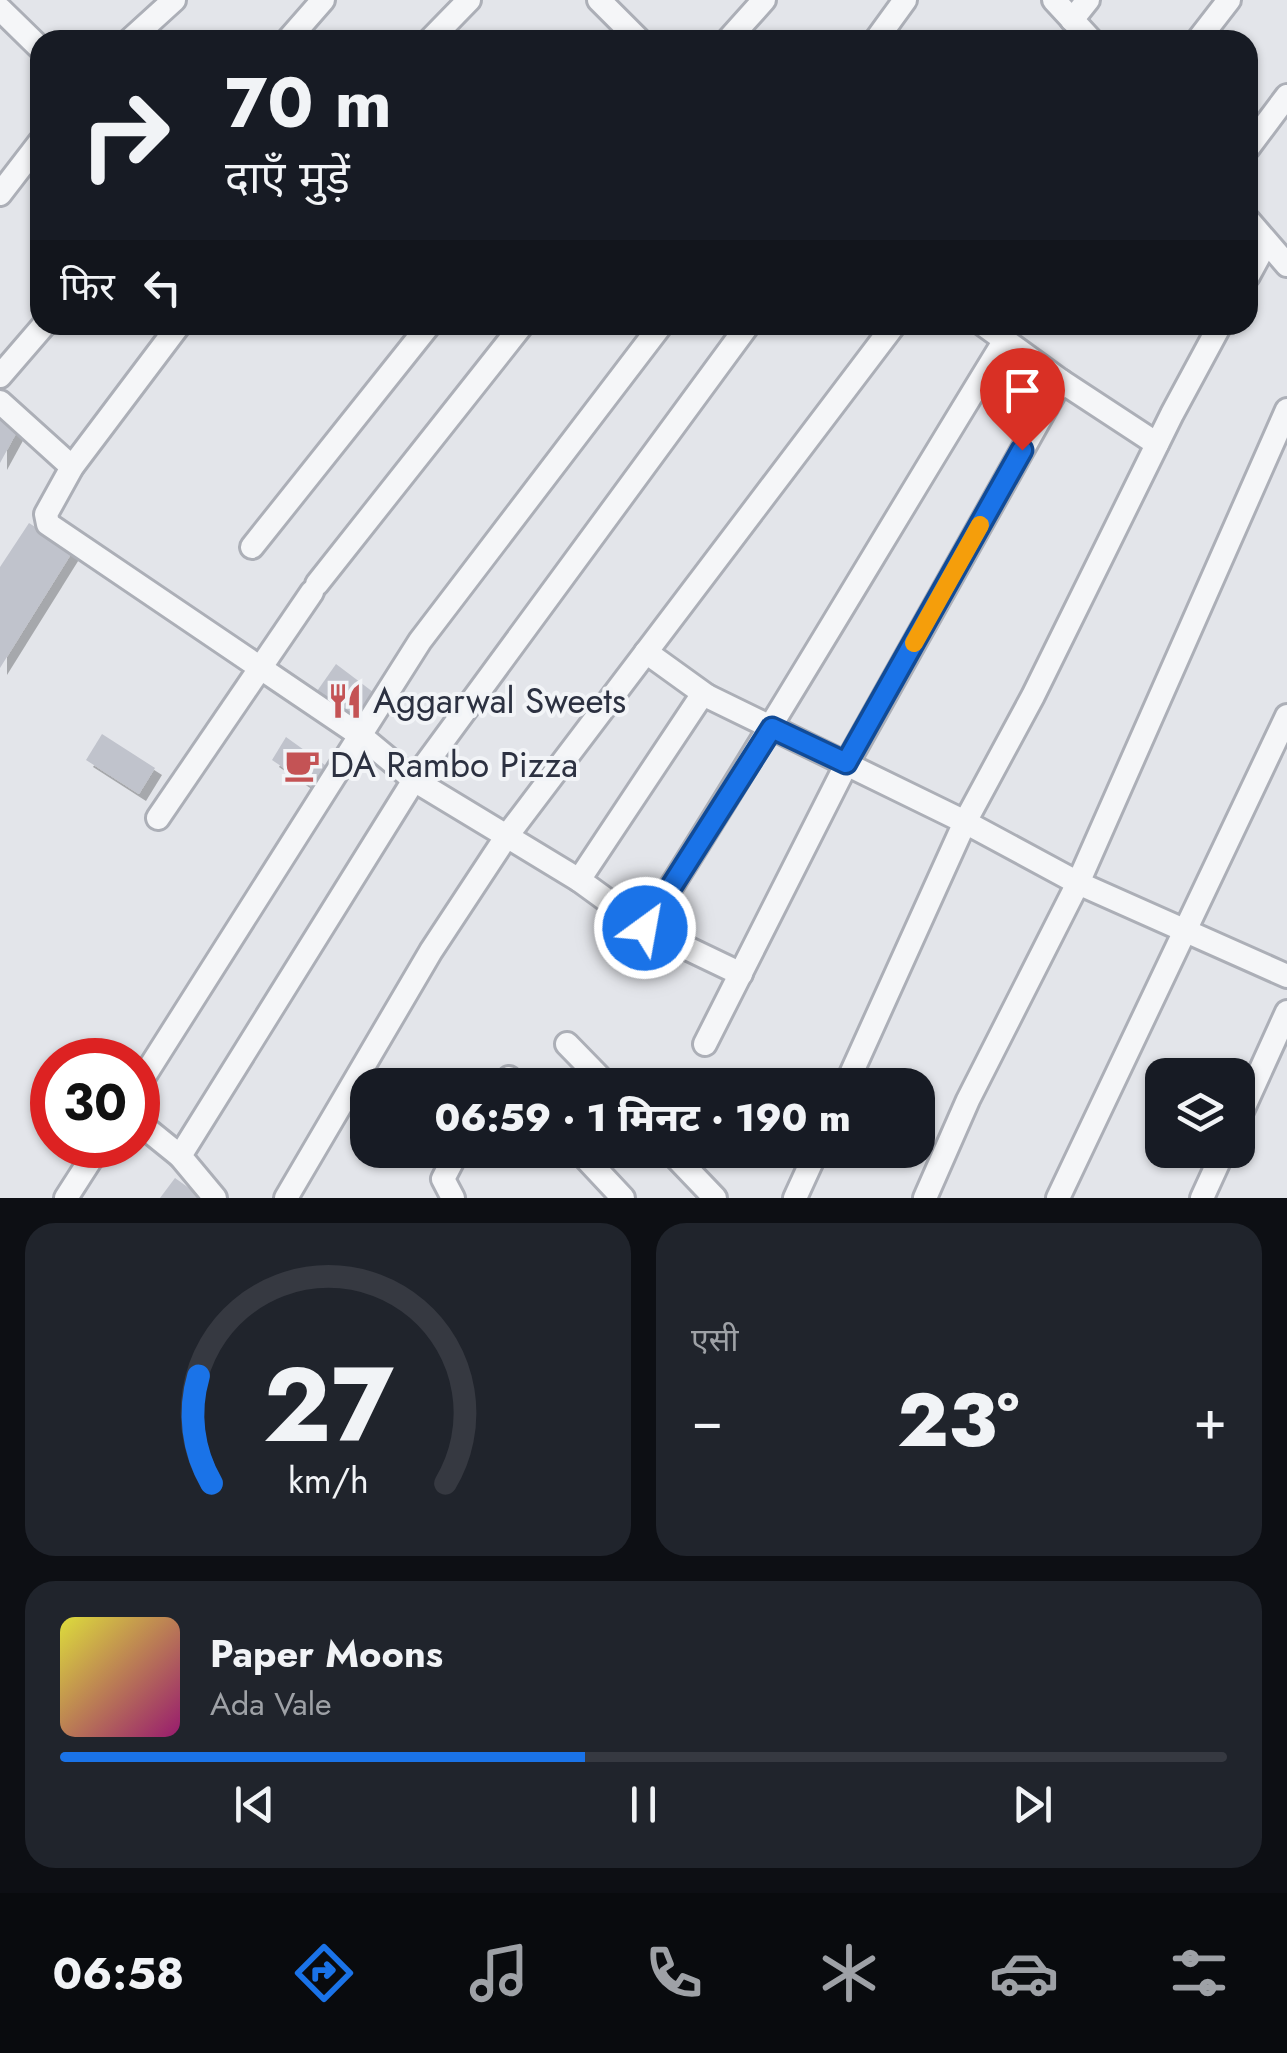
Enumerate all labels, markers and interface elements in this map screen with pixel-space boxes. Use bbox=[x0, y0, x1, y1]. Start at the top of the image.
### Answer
text: 70 m bbox=[225, 52, 392, 153]
icon: right bbox=[60, 70, 190, 200]
text: दाएँ मुड़ें bbox=[225, 145, 350, 210]
text: फिर bbox=[60, 259, 115, 314]
icon: left bbox=[135, 260, 190, 315]
pin bbox=[980, 348, 1065, 451]
icon: arrive bbox=[995, 363, 1050, 418]
place label: Aggarwal Sweets bbox=[373, 676, 626, 726]
restaurant icon: Aggarwal Sweets bbox=[326, 682, 364, 720]
place label: DA Rambo Pizza bbox=[330, 740, 578, 790]
cafe icon: DA Rambo Pizza bbox=[283, 746, 321, 784]
position arrow bbox=[593, 876, 697, 980]
speed limit sign: 30 bbox=[30, 1038, 160, 1168]
map controls bbox=[1145, 1058, 1255, 1168]
button: layers bbox=[1145, 1058, 1255, 1168]
text: 06:59 · 1 मिनट · 190 m bbox=[434, 1090, 851, 1145]
text: एसी bbox=[691, 1317, 739, 1363]
text: 27 bbox=[263, 1330, 394, 1480]
text: 23° bbox=[897, 1366, 1019, 1474]
text: − bbox=[691, 1380, 723, 1460]
text: + bbox=[1193, 1380, 1227, 1460]
text: km/h bbox=[288, 1455, 368, 1506]
text: Paper Moons bbox=[210, 1626, 443, 1681]
text: Ada Vale bbox=[210, 1681, 332, 1727]
icon: previous bbox=[227, 1777, 282, 1832]
icon: pause bbox=[616, 1777, 671, 1832]
icon: next bbox=[1005, 1777, 1060, 1832]
icon: directions bbox=[289, 1938, 359, 2008]
icon: music bbox=[464, 1938, 534, 2008]
icon: phone bbox=[639, 1938, 709, 2008]
icon: climate bbox=[814, 1938, 884, 2008]
icon: car bbox=[989, 1938, 1059, 2008]
icon: filters bbox=[1164, 1938, 1234, 2008]
text: 06:58 bbox=[53, 1941, 184, 2006]

